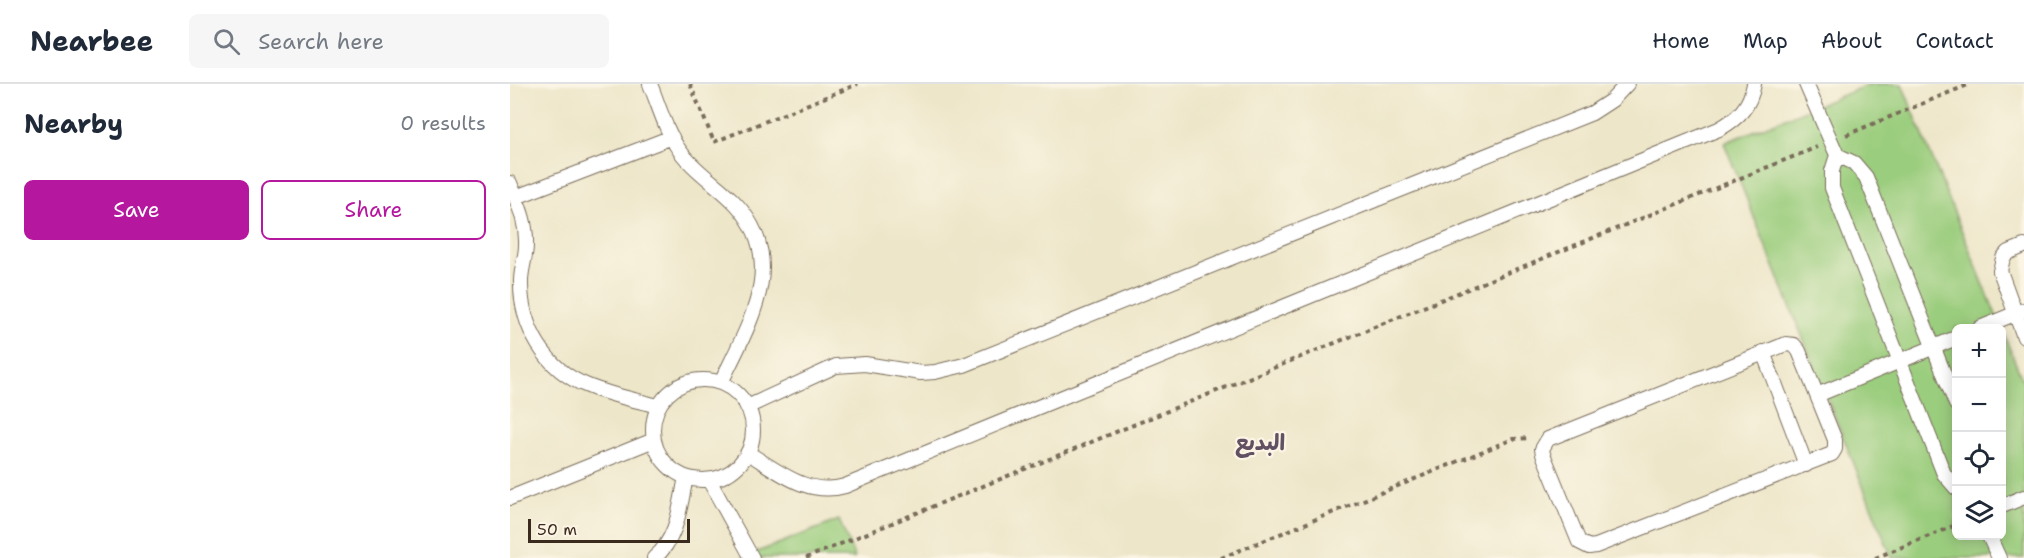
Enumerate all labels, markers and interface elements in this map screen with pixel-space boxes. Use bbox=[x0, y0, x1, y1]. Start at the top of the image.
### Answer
search box bbox=[189, 14, 609, 68]
text: Nearbee bbox=[30, 22, 153, 60]
icon: search bbox=[210, 25, 243, 58]
text: Search here bbox=[258, 27, 384, 56]
text: Home bbox=[1652, 27, 1710, 55]
text: Map bbox=[1743, 27, 1788, 55]
text: About bbox=[1821, 27, 1882, 55]
text: Contact bbox=[1915, 27, 1994, 55]
text: Nearby bbox=[24, 106, 123, 141]
text: 0 results bbox=[400, 110, 486, 136]
button: Save bbox=[24, 180, 249, 240]
button: Share bbox=[261, 180, 486, 240]
map controls bbox=[1952, 324, 2006, 540]
button: + bbox=[1952, 324, 2006, 378]
button: − bbox=[1952, 378, 2006, 432]
district label: البديع bbox=[1235, 428, 1285, 458]
button: locate bbox=[1952, 432, 2006, 486]
button: layers bbox=[1952, 486, 2006, 540]
scale bar bbox=[528, 516, 690, 544]
text: 50 m bbox=[537, 519, 577, 540]

